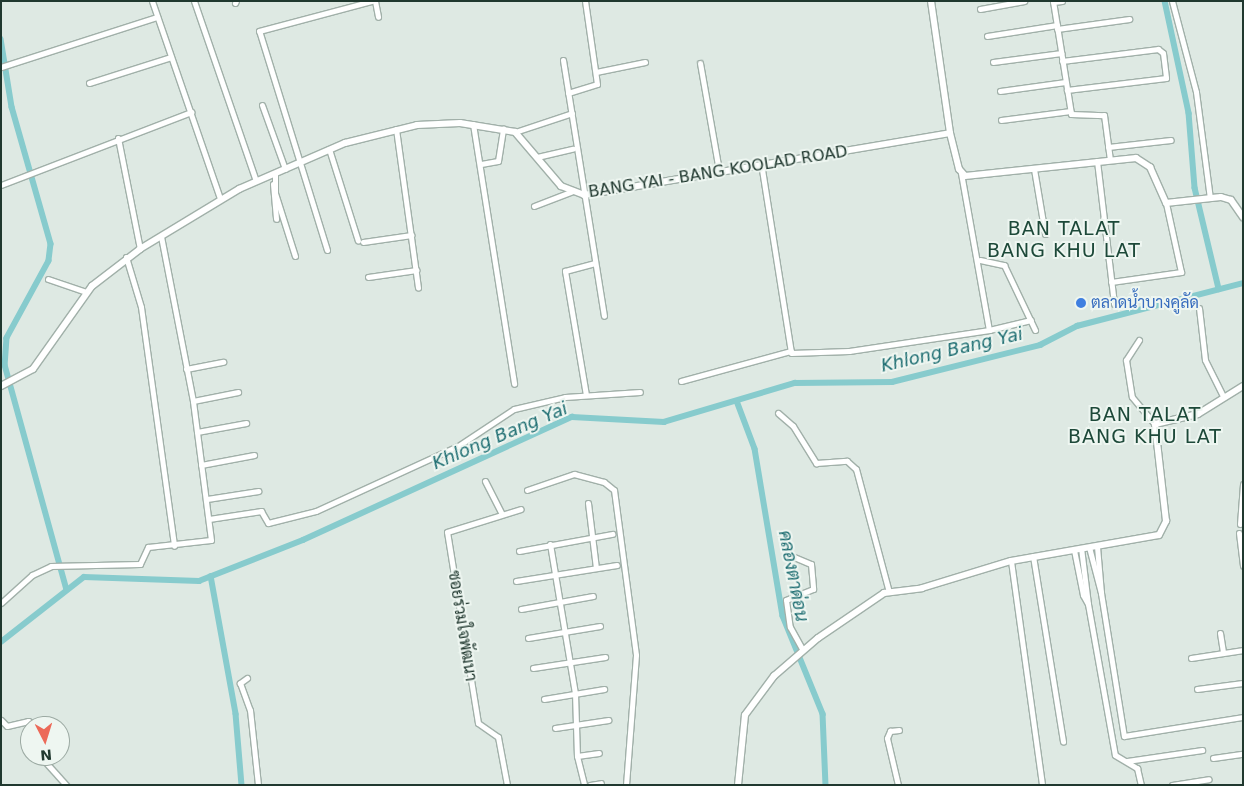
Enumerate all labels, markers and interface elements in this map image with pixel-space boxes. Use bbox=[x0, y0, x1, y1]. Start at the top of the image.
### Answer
street label: BANG YAI - BANG KOOLAD ROAD bbox=[587, 142, 849, 202]
district label: BAN TALAT BANG KHU LAT bbox=[986, 218, 1142, 262]
place label: ตลาดน้ำบางคูลัด bbox=[1091, 293, 1199, 313]
marker: ตลาดน้ำบางคูลัด bbox=[1075, 297, 1087, 309]
water label: Khlong Bang Yai bbox=[879, 323, 1025, 377]
water label: Khlong Bang Yai bbox=[429, 398, 571, 474]
district label: BAN TALAT BANG KHU LAT bbox=[1067, 404, 1223, 448]
water label: คลองตาด่อน bbox=[774, 529, 812, 623]
street label: ซอยร่วมใจพัฒนา bbox=[444, 569, 480, 683]
north arrow bbox=[20, 716, 70, 766]
text: N bbox=[40, 746, 53, 763]

